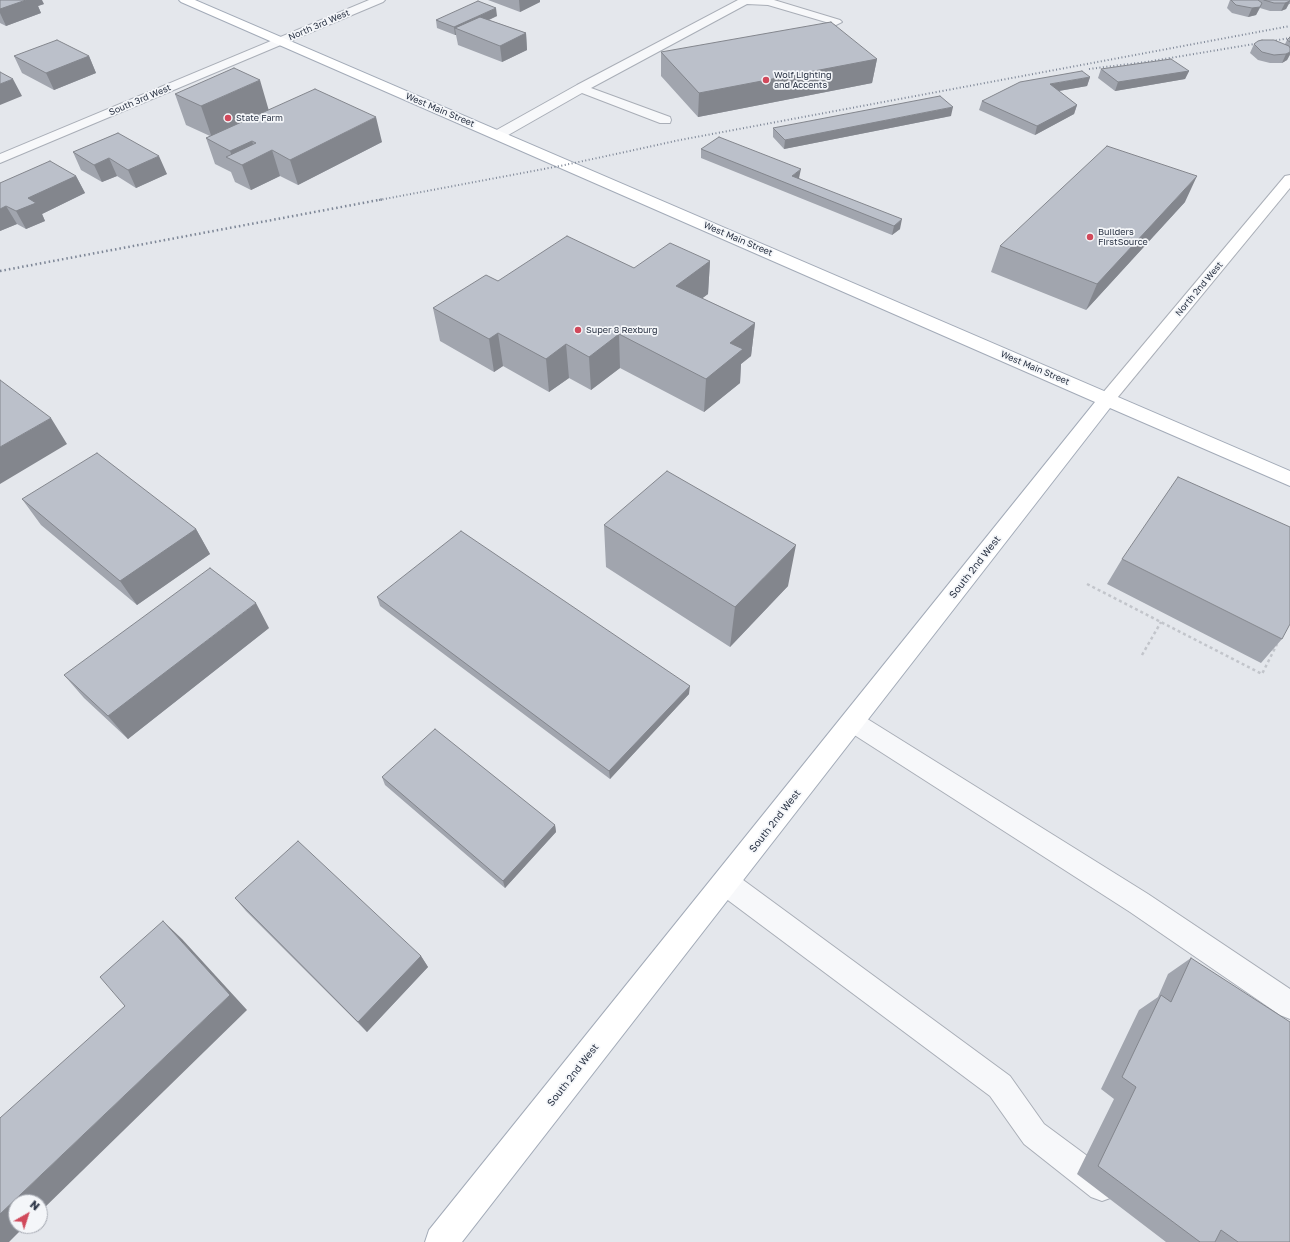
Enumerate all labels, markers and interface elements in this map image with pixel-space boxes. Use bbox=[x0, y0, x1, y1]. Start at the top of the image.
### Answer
street label: North 3rd West bbox=[287, 7, 351, 43]
place label: Wolf Lighting and Accents bbox=[774, 70, 832, 91]
marker: Wolf Lighting and Accents bbox=[761, 75, 771, 85]
street label: South 3rd West bbox=[107, 82, 173, 118]
street label: West Main Street bbox=[404, 91, 476, 129]
marker: State Farm bbox=[223, 113, 233, 123]
place label: State Farm bbox=[236, 113, 283, 123]
street label: West Main Street bbox=[702, 220, 774, 258]
place label: Builders FirstSource bbox=[1098, 227, 1148, 248]
marker: Builders FirstSource bbox=[1085, 232, 1095, 242]
street label: North 2nd West bbox=[1173, 260, 1225, 318]
marker: Super 8 Rexburg bbox=[573, 325, 583, 335]
place label: Super 8 Rexburg bbox=[586, 325, 657, 335]
street label: West Main Street bbox=[999, 349, 1071, 387]
street label: South 2nd West bbox=[947, 533, 1003, 601]
street label: South 2nd West bbox=[747, 787, 803, 855]
street label: South 2nd West bbox=[545, 1041, 601, 1109]
north arrow bbox=[8, 1194, 48, 1234]
text: N bbox=[28, 1197, 43, 1213]

